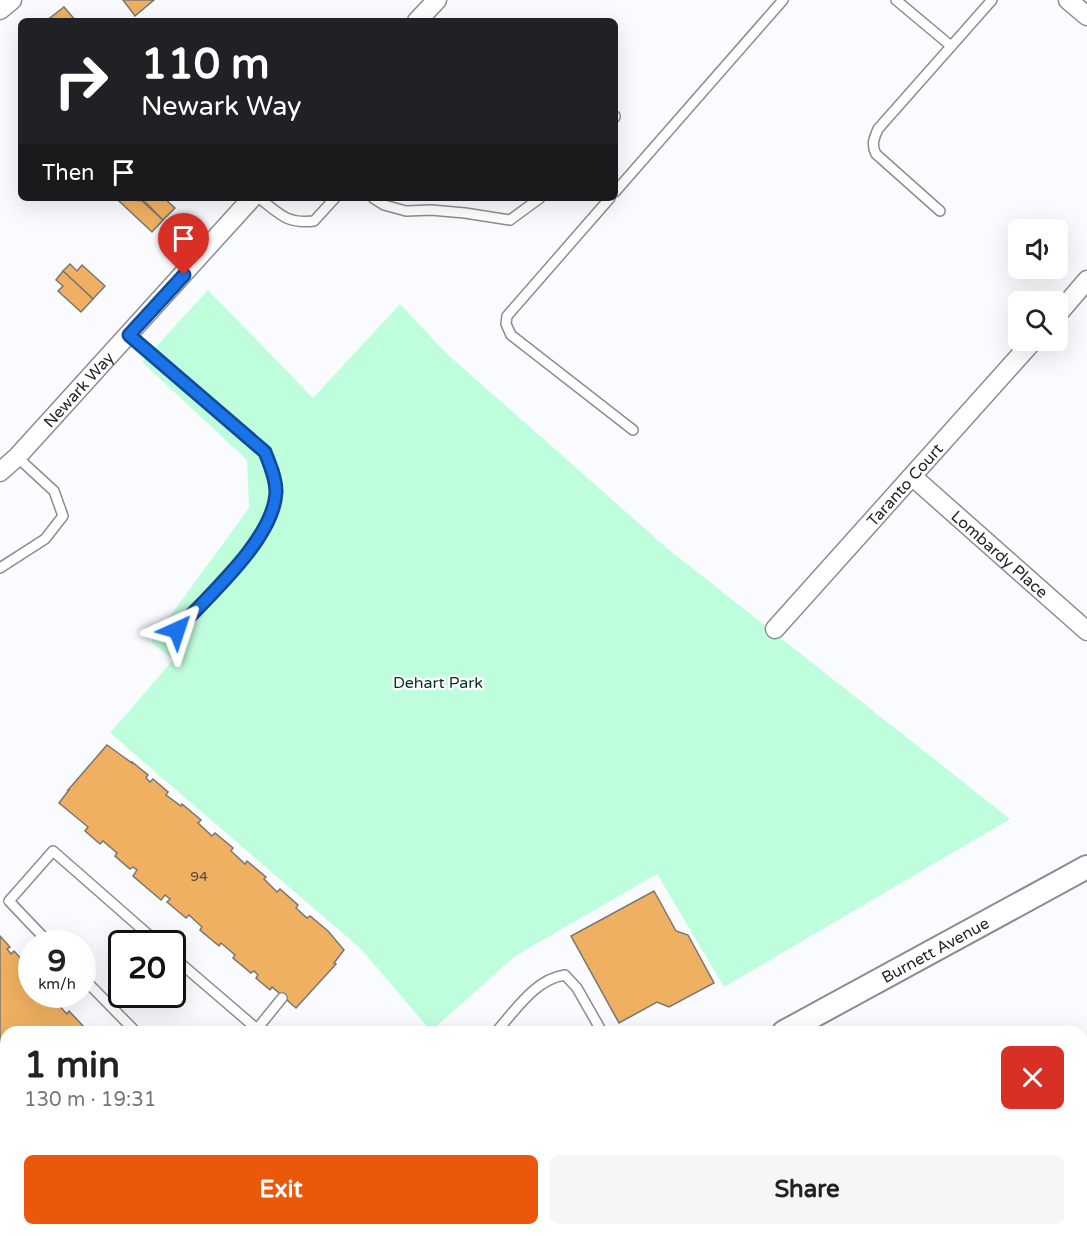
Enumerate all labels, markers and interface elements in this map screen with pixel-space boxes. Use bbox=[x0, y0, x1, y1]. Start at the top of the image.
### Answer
text: 110 m bbox=[141, 39, 270, 90]
icon: right bbox=[42, 42, 120, 120]
text: Newark Way bbox=[141, 90, 302, 123]
icon: arrive bbox=[107, 156, 140, 189]
text: Then bbox=[42, 160, 95, 186]
pin bbox=[158, 213, 209, 275]
map controls bbox=[1008, 219, 1068, 351]
button: sound bbox=[1008, 219, 1068, 279]
icon: arrive bbox=[167, 222, 200, 255]
button: search bbox=[1008, 291, 1068, 351]
street label: Newark Way bbox=[40, 348, 119, 432]
street label: Taranto Court bbox=[863, 440, 948, 531]
street label: Lombardy Place bbox=[947, 506, 1052, 603]
position arrow bbox=[145, 598, 209, 662]
park label: Dehart Park bbox=[393, 673, 483, 693]
house number: 94 bbox=[190, 868, 208, 885]
street label: Burnett Avenue bbox=[878, 913, 993, 988]
speed limit sign: 20 bbox=[108, 930, 186, 1008]
text: 9 bbox=[48, 943, 66, 980]
text: km/h bbox=[38, 975, 76, 993]
text: 1 min bbox=[24, 1044, 120, 1087]
button: close bbox=[1001, 1046, 1064, 1109]
text: 130 m · 19:31 bbox=[24, 1088, 156, 1112]
button: Exit bbox=[24, 1155, 538, 1224]
button: Share bbox=[550, 1155, 1064, 1224]

